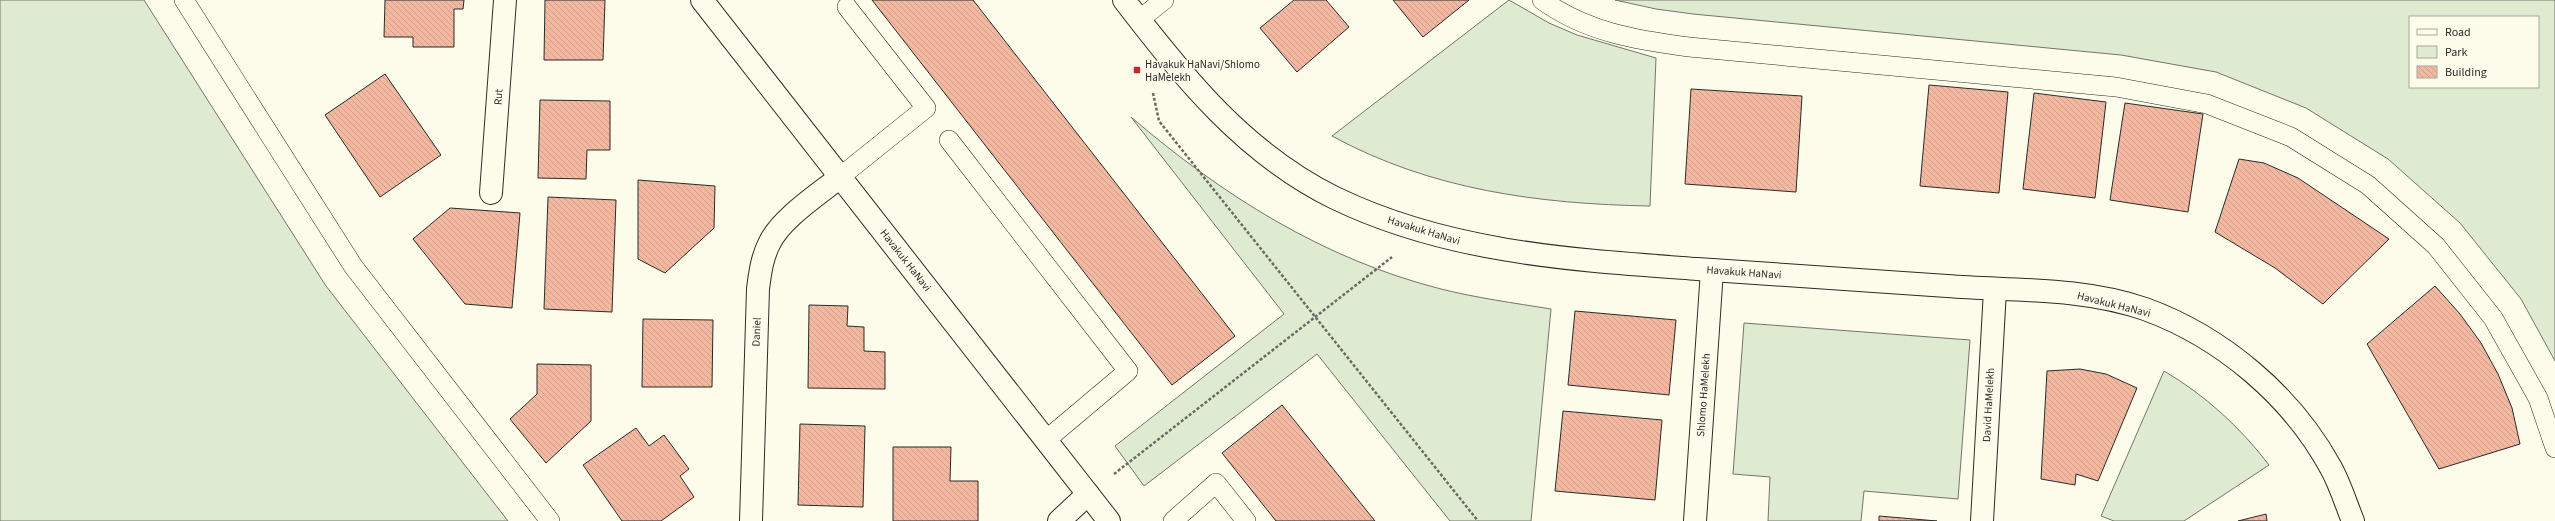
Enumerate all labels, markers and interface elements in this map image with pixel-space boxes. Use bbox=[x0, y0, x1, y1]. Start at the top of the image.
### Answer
legend bbox=[2409, 16, 2539, 88]
text: Road bbox=[2445, 24, 2471, 41]
text: Park bbox=[2445, 44, 2467, 61]
place label: Havakuk HaNavi/Shlomo HaMelekh bbox=[1145, 57, 1260, 85]
text: Building bbox=[2445, 64, 2487, 81]
marker: Havakuk HaNavi/Shlomo HaMelekh bbox=[1132, 65, 1142, 75]
street label: Rut bbox=[490, 88, 507, 106]
street label: Havakuk HaNavi bbox=[1386, 212, 1462, 249]
street label: Havakuk HaNavi bbox=[877, 226, 935, 295]
street label: Havakuk HaNavi bbox=[1706, 262, 1782, 283]
street label: Havakuk HaNavi bbox=[2076, 288, 2152, 321]
street label: Daniel bbox=[748, 317, 765, 347]
street label: Shlomo HaMelekh bbox=[1693, 353, 1714, 437]
street label: David HaMelekh bbox=[1979, 368, 1998, 443]

